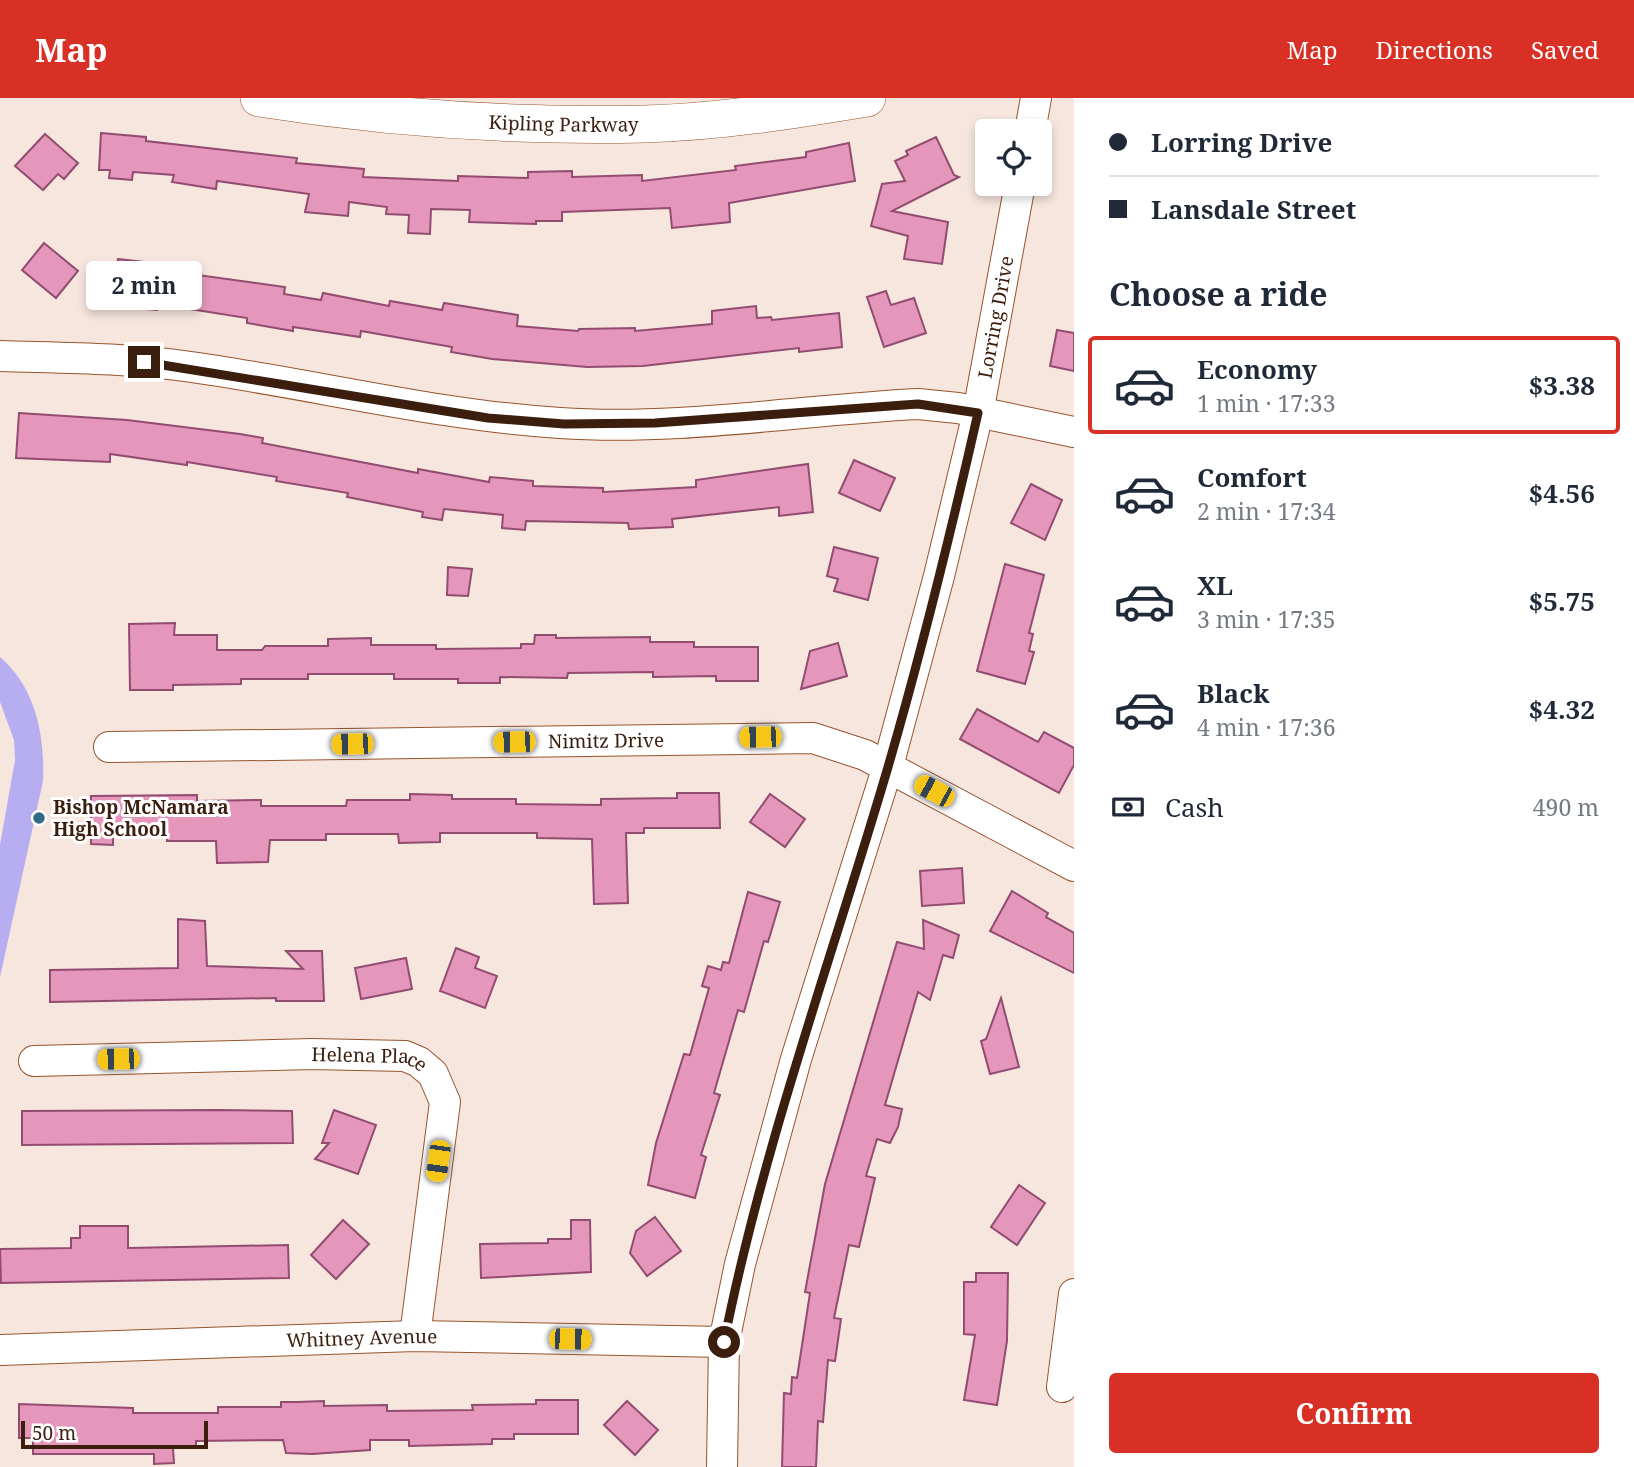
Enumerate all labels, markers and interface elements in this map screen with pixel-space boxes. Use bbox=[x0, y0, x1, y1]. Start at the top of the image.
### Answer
text: Map bbox=[35, 27, 108, 72]
text: Map bbox=[1287, 33, 1338, 66]
text: Directions bbox=[1376, 33, 1493, 66]
text: Saved bbox=[1531, 33, 1599, 66]
street label: Kipling Parkway bbox=[488, 109, 639, 138]
map controls bbox=[975, 119, 1052, 196]
button: locate bbox=[975, 119, 1052, 196]
text: Lorring Drive bbox=[1151, 124, 1332, 160]
text: Lansdale Street bbox=[1151, 191, 1356, 227]
street label: Lorring Drive bbox=[972, 254, 1020, 381]
callout: 2 min bbox=[86, 260, 202, 310]
text: 2 min bbox=[111, 269, 177, 301]
text: Choose a ride bbox=[1109, 272, 1328, 315]
route end bbox=[128, 346, 160, 378]
text: Economy bbox=[1197, 351, 1317, 387]
icon: car bbox=[1113, 354, 1176, 417]
text: $3.38 bbox=[1529, 367, 1595, 403]
text: 1 min · 17:33 bbox=[1197, 387, 1335, 419]
text: Comfort bbox=[1197, 459, 1307, 495]
icon: car bbox=[1113, 462, 1176, 525]
text: $4.56 bbox=[1529, 475, 1595, 511]
text: 2 min · 17:34 bbox=[1197, 495, 1335, 527]
text: XL bbox=[1197, 567, 1233, 603]
icon: car bbox=[1113, 570, 1176, 633]
text: $5.75 bbox=[1529, 583, 1595, 619]
text: 3 min · 17:35 bbox=[1197, 603, 1335, 635]
text: Black bbox=[1197, 675, 1270, 711]
icon: car bbox=[1113, 678, 1176, 741]
text: $4.32 bbox=[1529, 691, 1595, 727]
text: 4 min · 17:36 bbox=[1197, 711, 1335, 743]
car bbox=[739, 726, 782, 748]
street label: Nimitz Drive bbox=[548, 727, 664, 754]
car bbox=[493, 731, 536, 753]
car bbox=[331, 733, 374, 755]
car bbox=[911, 772, 958, 810]
icon: cash bbox=[1109, 788, 1147, 826]
text: Cash bbox=[1165, 789, 1224, 825]
text: 490 m bbox=[1533, 791, 1599, 823]
place label: Bishop McNamara High School bbox=[53, 794, 229, 842]
marker: Bishop McNamara High School bbox=[31, 810, 47, 826]
street label: Helena Place bbox=[311, 1041, 434, 1077]
car bbox=[97, 1048, 140, 1070]
car bbox=[425, 1139, 452, 1183]
street label: Whitney Avenue bbox=[286, 1323, 437, 1353]
route start bbox=[708, 1326, 740, 1358]
car bbox=[549, 1328, 592, 1350]
button: Confirm bbox=[1109, 1373, 1599, 1453]
scale bar bbox=[21, 1418, 208, 1450]
text: 50 m bbox=[32, 1420, 76, 1446]

